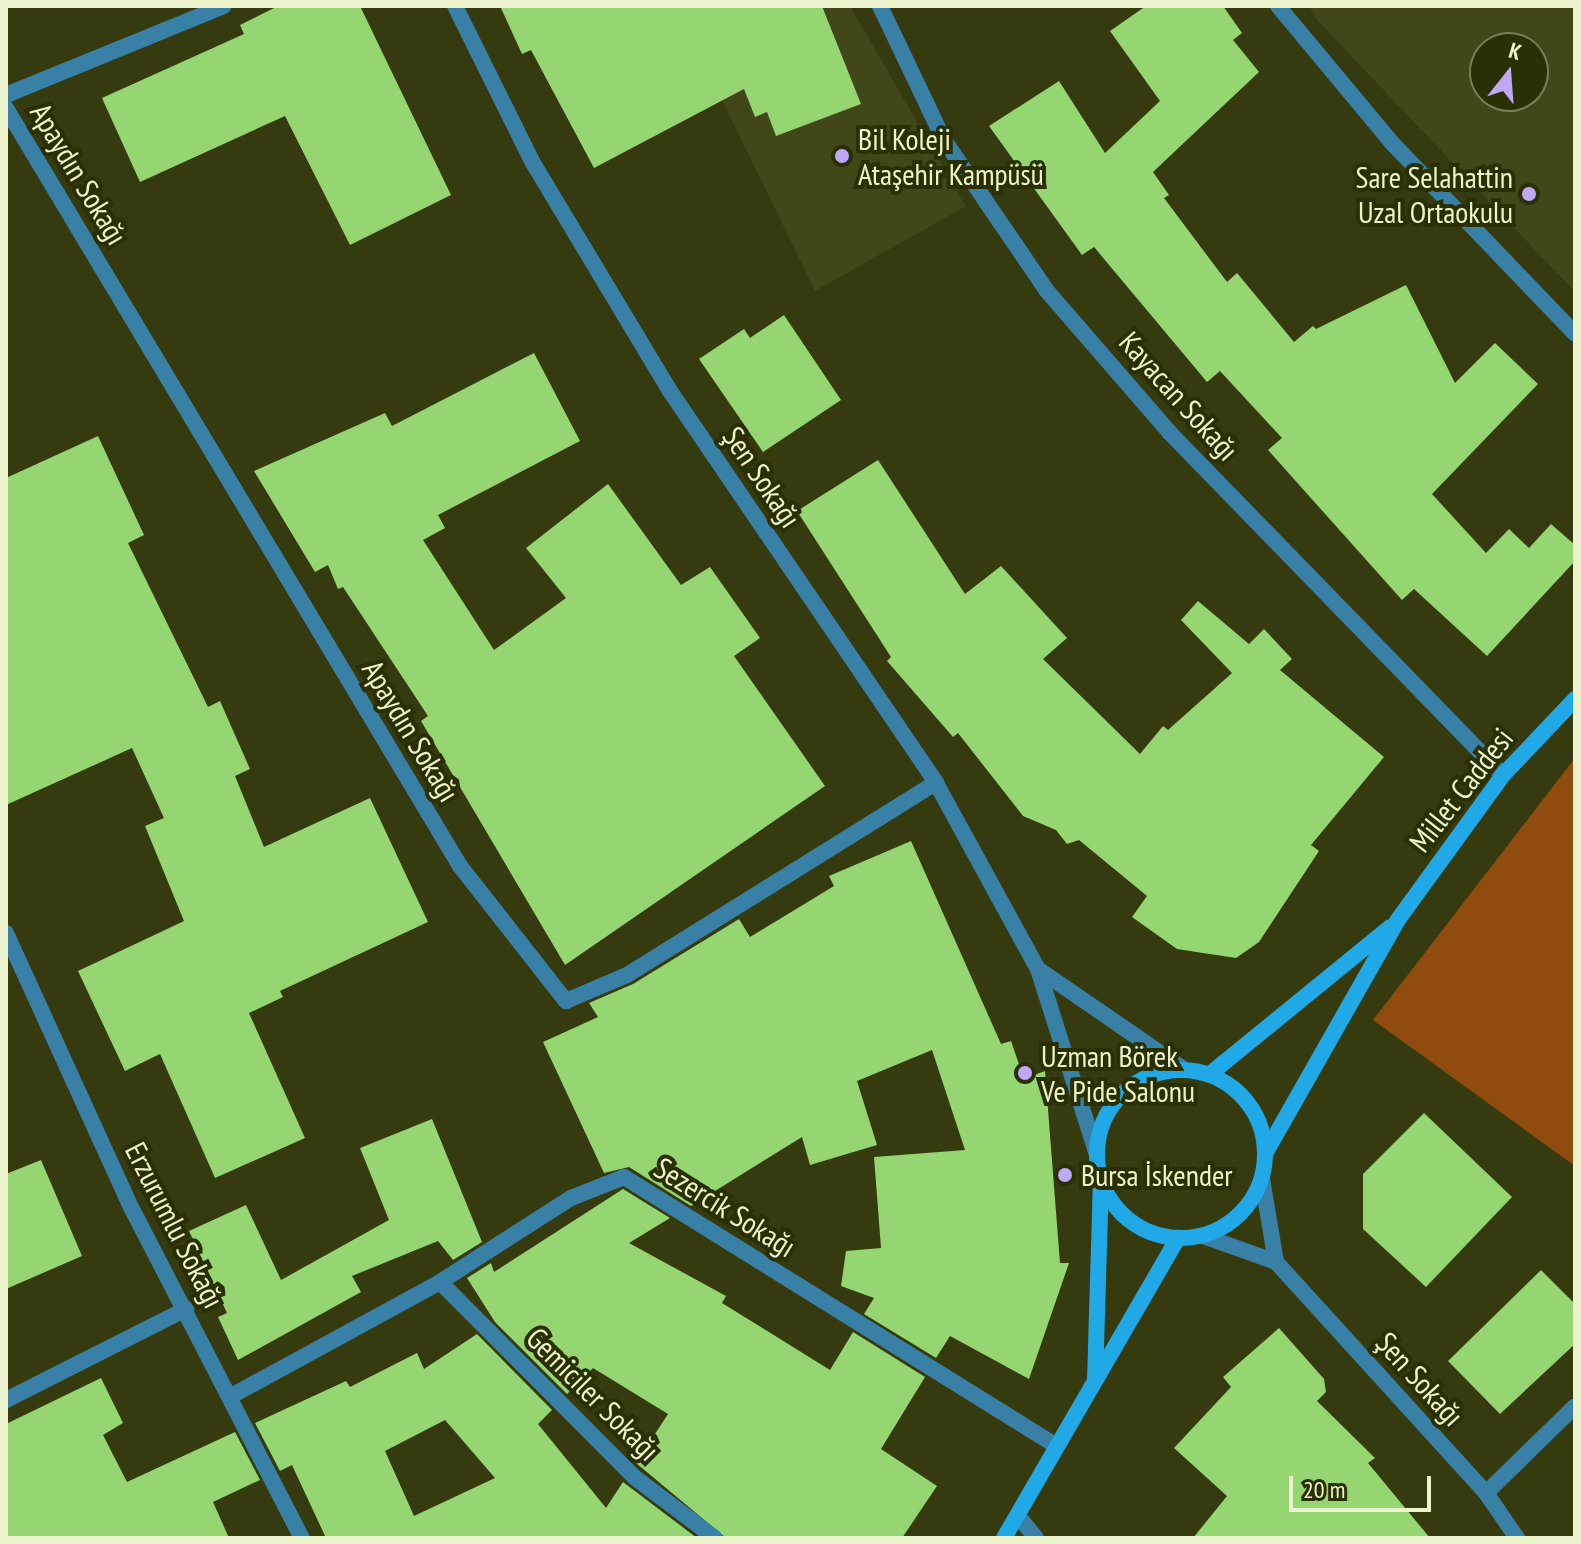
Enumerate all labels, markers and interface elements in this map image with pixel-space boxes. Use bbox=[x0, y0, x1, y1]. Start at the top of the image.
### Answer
north arrow bbox=[1469, 32, 1549, 112]
text: K bbox=[1506, 36, 1525, 66]
street label: Apaydın Sokağı bbox=[23, 97, 135, 251]
place label: Bil Koleji Ataşehir Kampüsü bbox=[858, 121, 1044, 192]
marker: Bil Koleji Ataşehir Kampüsü bbox=[833, 147, 851, 165]
place label: Sare Selahattin Uzal Ortaokulu bbox=[1356, 159, 1513, 230]
marker: Sare Selahattin Uzal Ortaokulu bbox=[1520, 185, 1538, 203]
street label: Kayacan Sokağı bbox=[1112, 324, 1246, 468]
street label: Şen Sokağı bbox=[715, 420, 809, 534]
street label: Apaydın Sokağı bbox=[355, 654, 467, 808]
street label: Millet Caddesi bbox=[1402, 721, 1520, 859]
place label: Uzman Börek Ve Pide Salonu bbox=[1041, 1038, 1195, 1108]
marker: Uzman Börek Ve Pide Salonu bbox=[1016, 1064, 1034, 1082]
street label: Erzurumlu Sokağı bbox=[118, 1136, 232, 1314]
street label: Sezercik Sokağı bbox=[648, 1149, 802, 1265]
place label: Bursa İskender bbox=[1081, 1157, 1232, 1193]
marker: Bursa İskender bbox=[1056, 1166, 1074, 1184]
street label: Gemiciler Sokağı bbox=[519, 1320, 667, 1468]
street label: Şen Sokağı bbox=[1369, 1325, 1471, 1433]
scale bar bbox=[1293, 1460, 1435, 1510]
text: 20 m bbox=[1303, 1474, 1345, 1505]

